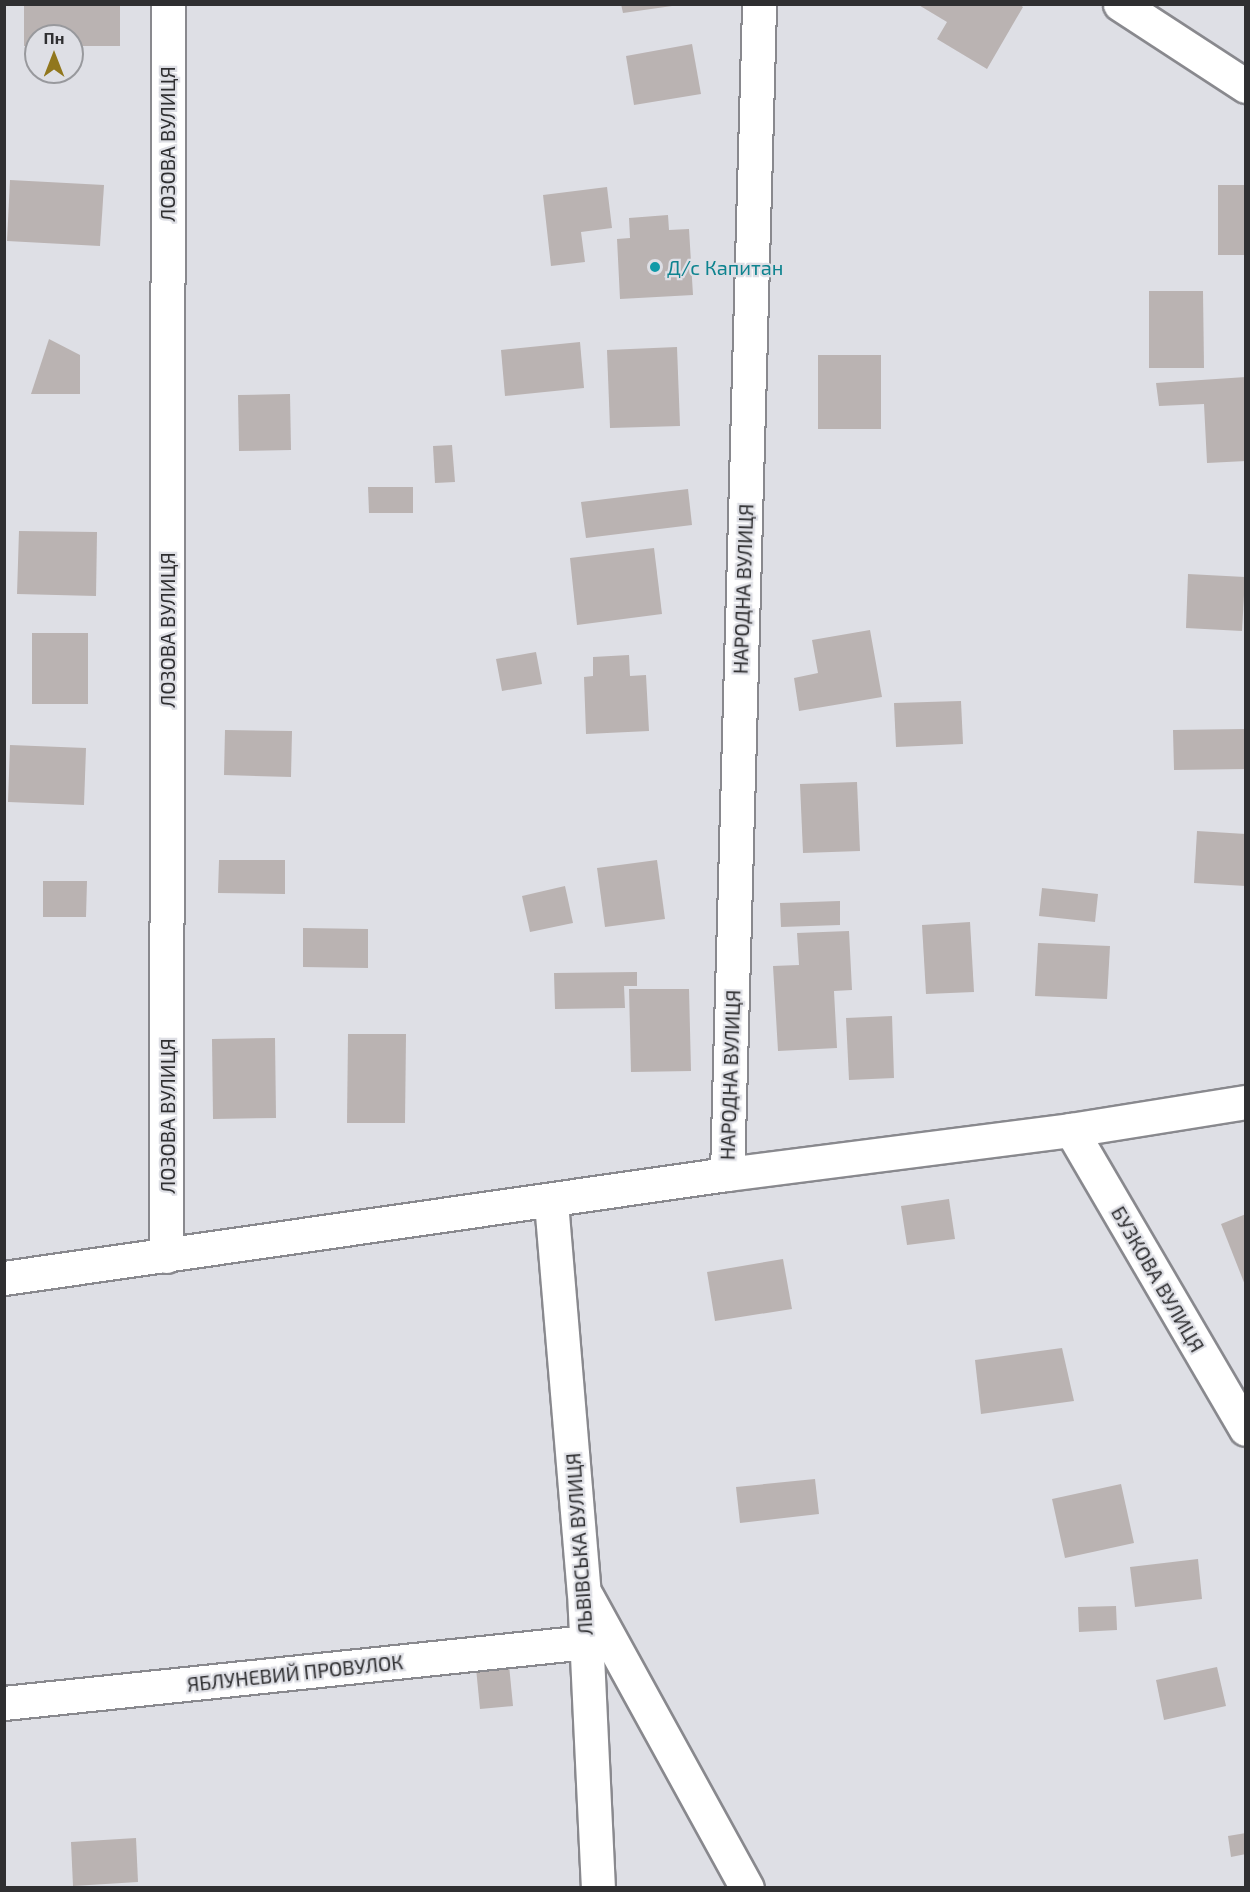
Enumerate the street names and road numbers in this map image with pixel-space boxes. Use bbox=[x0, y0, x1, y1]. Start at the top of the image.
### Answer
street label: ЛОЗОВА ВУЛИЦЯ bbox=[155, 66, 179, 222]
street label: НАРОДНА ВУЛИЦЯ bbox=[728, 503, 758, 675]
street label: ЛОЗОВА ВУЛИЦЯ bbox=[155, 552, 179, 708]
street label: НАРОДНА ВУЛИЦЯ bbox=[715, 989, 745, 1161]
street label: ЛОЗОВА ВУЛИЦЯ bbox=[155, 1038, 179, 1194]
street label: БУЗКОВА ВУЛИЦЯ bbox=[1107, 1202, 1209, 1356]
street label: ЛЬВІВСЬКА ВУЛИЦЯ bbox=[561, 1452, 597, 1636]
street label: ЯБЛУНЕВИЙ ПРОВУЛОК bbox=[186, 1650, 404, 1696]

